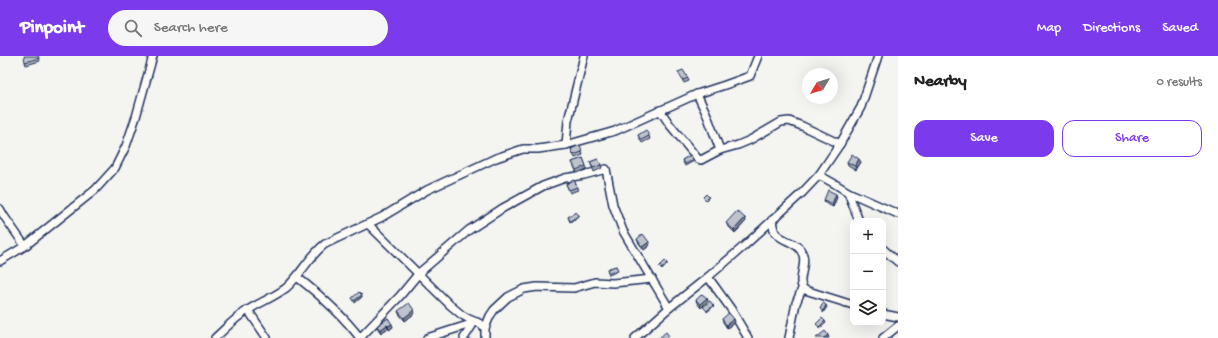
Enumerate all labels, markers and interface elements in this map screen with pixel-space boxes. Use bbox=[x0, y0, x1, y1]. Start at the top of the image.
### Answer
search box bbox=[108, 10, 388, 46]
text: Pinpoint bbox=[20, 17, 84, 40]
icon: search bbox=[122, 17, 144, 39]
text: Search here bbox=[154, 19, 228, 37]
text: Map bbox=[1037, 20, 1061, 37]
text: Directions bbox=[1083, 20, 1140, 37]
text: Saved bbox=[1162, 20, 1198, 37]
north arrow bbox=[802, 68, 838, 104]
text: Nearby bbox=[914, 72, 967, 92]
text: 0 results bbox=[1156, 75, 1202, 90]
button: Save bbox=[914, 120, 1054, 157]
button: Share bbox=[1062, 120, 1202, 157]
map controls bbox=[850, 218, 886, 326]
button: + bbox=[850, 218, 886, 254]
button: − bbox=[850, 254, 886, 290]
button: layers bbox=[850, 290, 886, 326]

